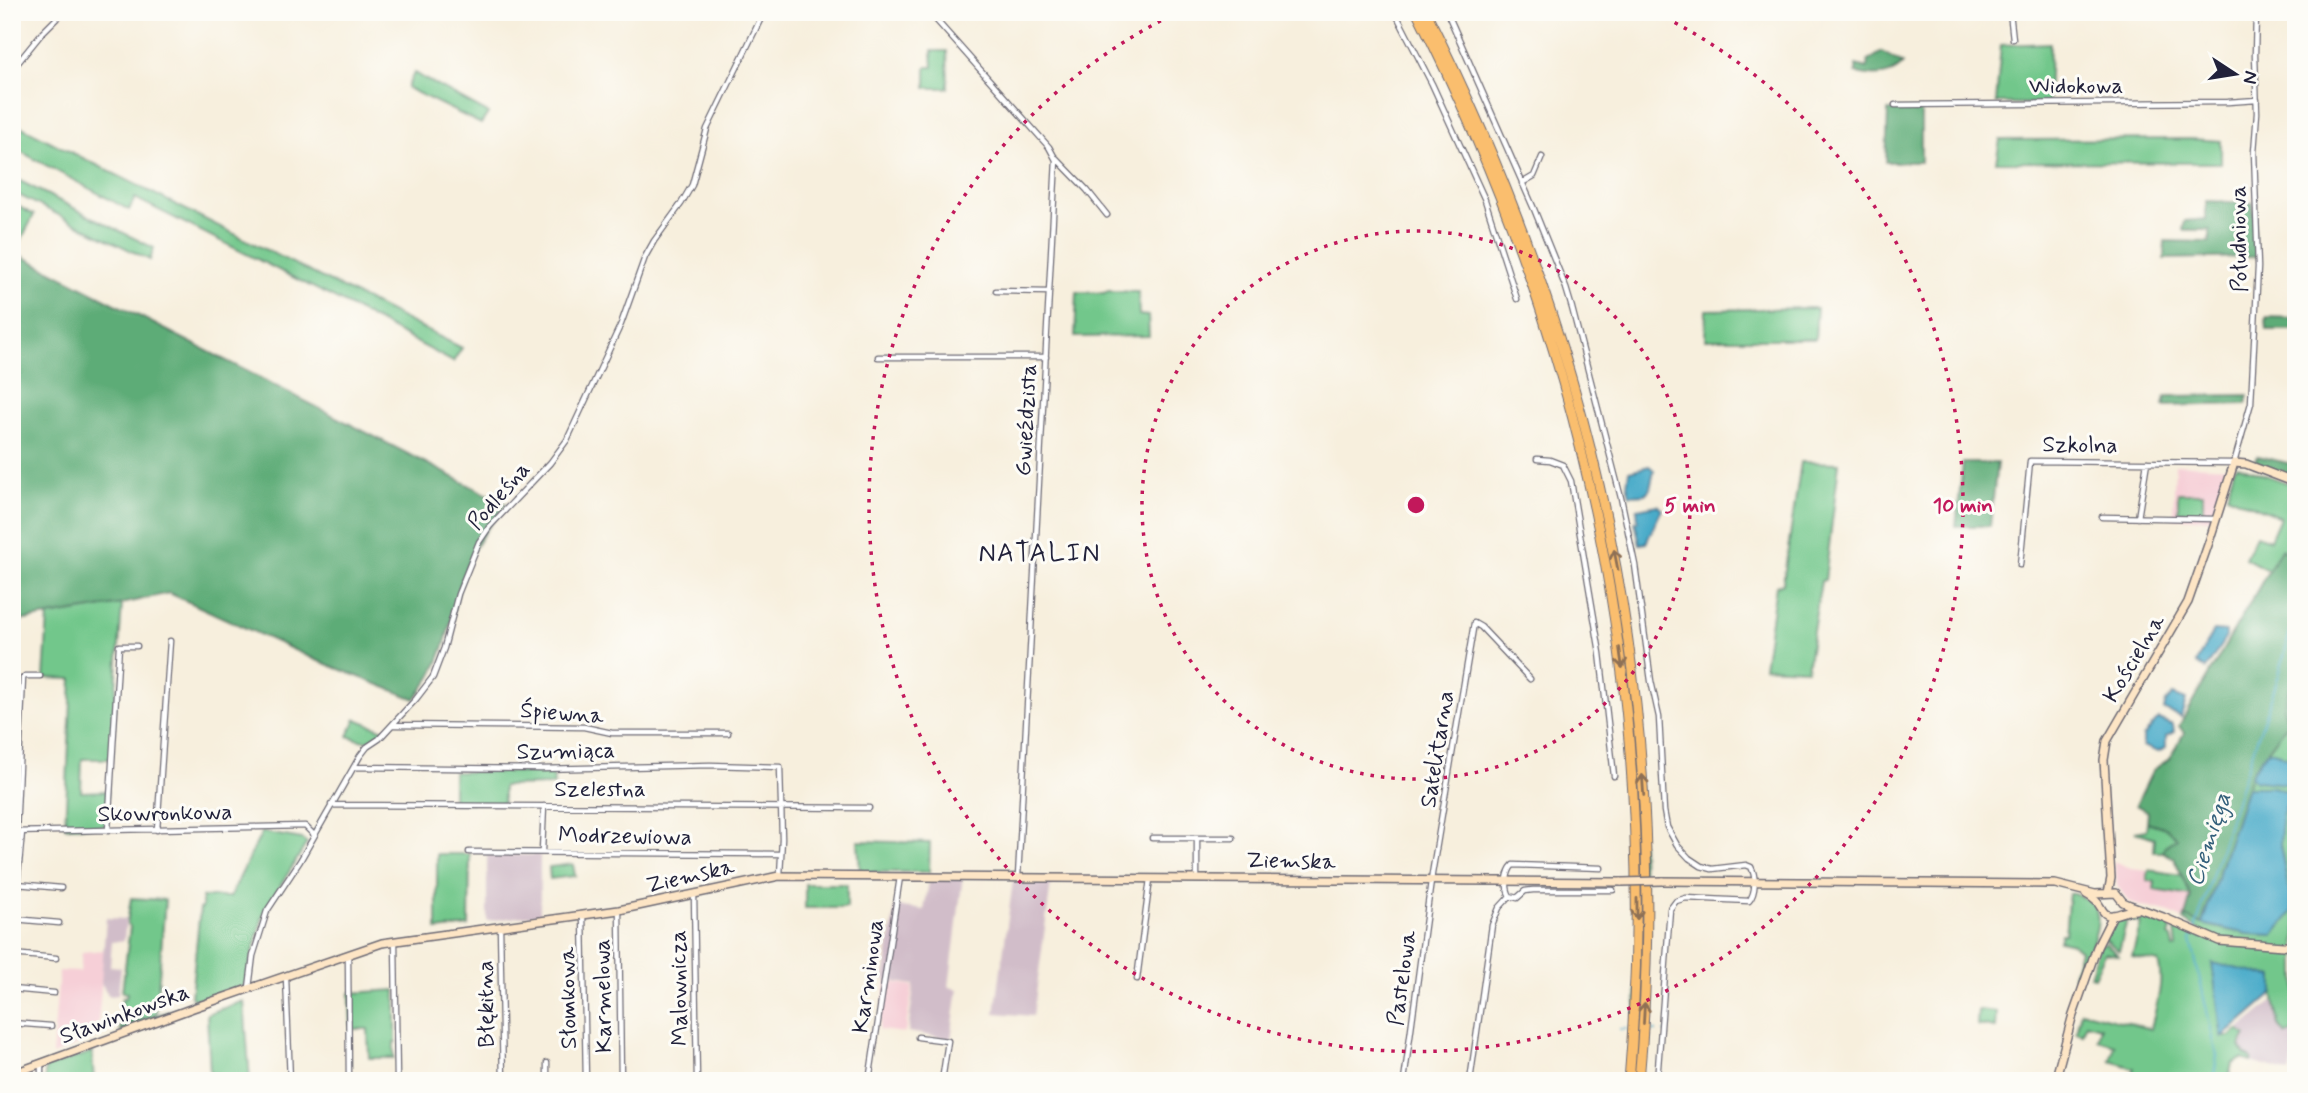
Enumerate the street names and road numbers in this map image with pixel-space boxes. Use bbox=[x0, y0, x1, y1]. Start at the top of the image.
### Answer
street label: Widokowa bbox=[2029, 72, 2123, 102]
street label: Południowa bbox=[2224, 185, 2256, 293]
street label: Gwieździsta bbox=[1009, 363, 1045, 477]
street label: Szkolna bbox=[2042, 430, 2118, 462]
street label: Podleśna bbox=[461, 456, 538, 537]
street label: Kościelna bbox=[2097, 609, 2173, 709]
street label: Satelitarna bbox=[1414, 688, 1462, 810]
street label: Śpiewna bbox=[519, 696, 605, 732]
street label: Szumiąca bbox=[516, 736, 616, 768]
street label: Szelestna bbox=[554, 775, 646, 805]
street label: Skowronkowa bbox=[97, 798, 233, 830]
street label: Modrzewiowa bbox=[558, 821, 692, 853]
street label: Ziemska bbox=[1246, 846, 1336, 878]
street label: Ziemska bbox=[644, 852, 738, 902]
street label: Karminowa bbox=[846, 917, 892, 1035]
street label: Pastelowa bbox=[1381, 929, 1425, 1028]
street label: Malownicza bbox=[664, 930, 696, 1046]
street label: Karmelowa bbox=[588, 939, 620, 1053]
street label: Słomkowa bbox=[553, 946, 585, 1049]
street label: Błękitna bbox=[471, 960, 503, 1048]
street label: Sławinkowska bbox=[56, 978, 194, 1052]

